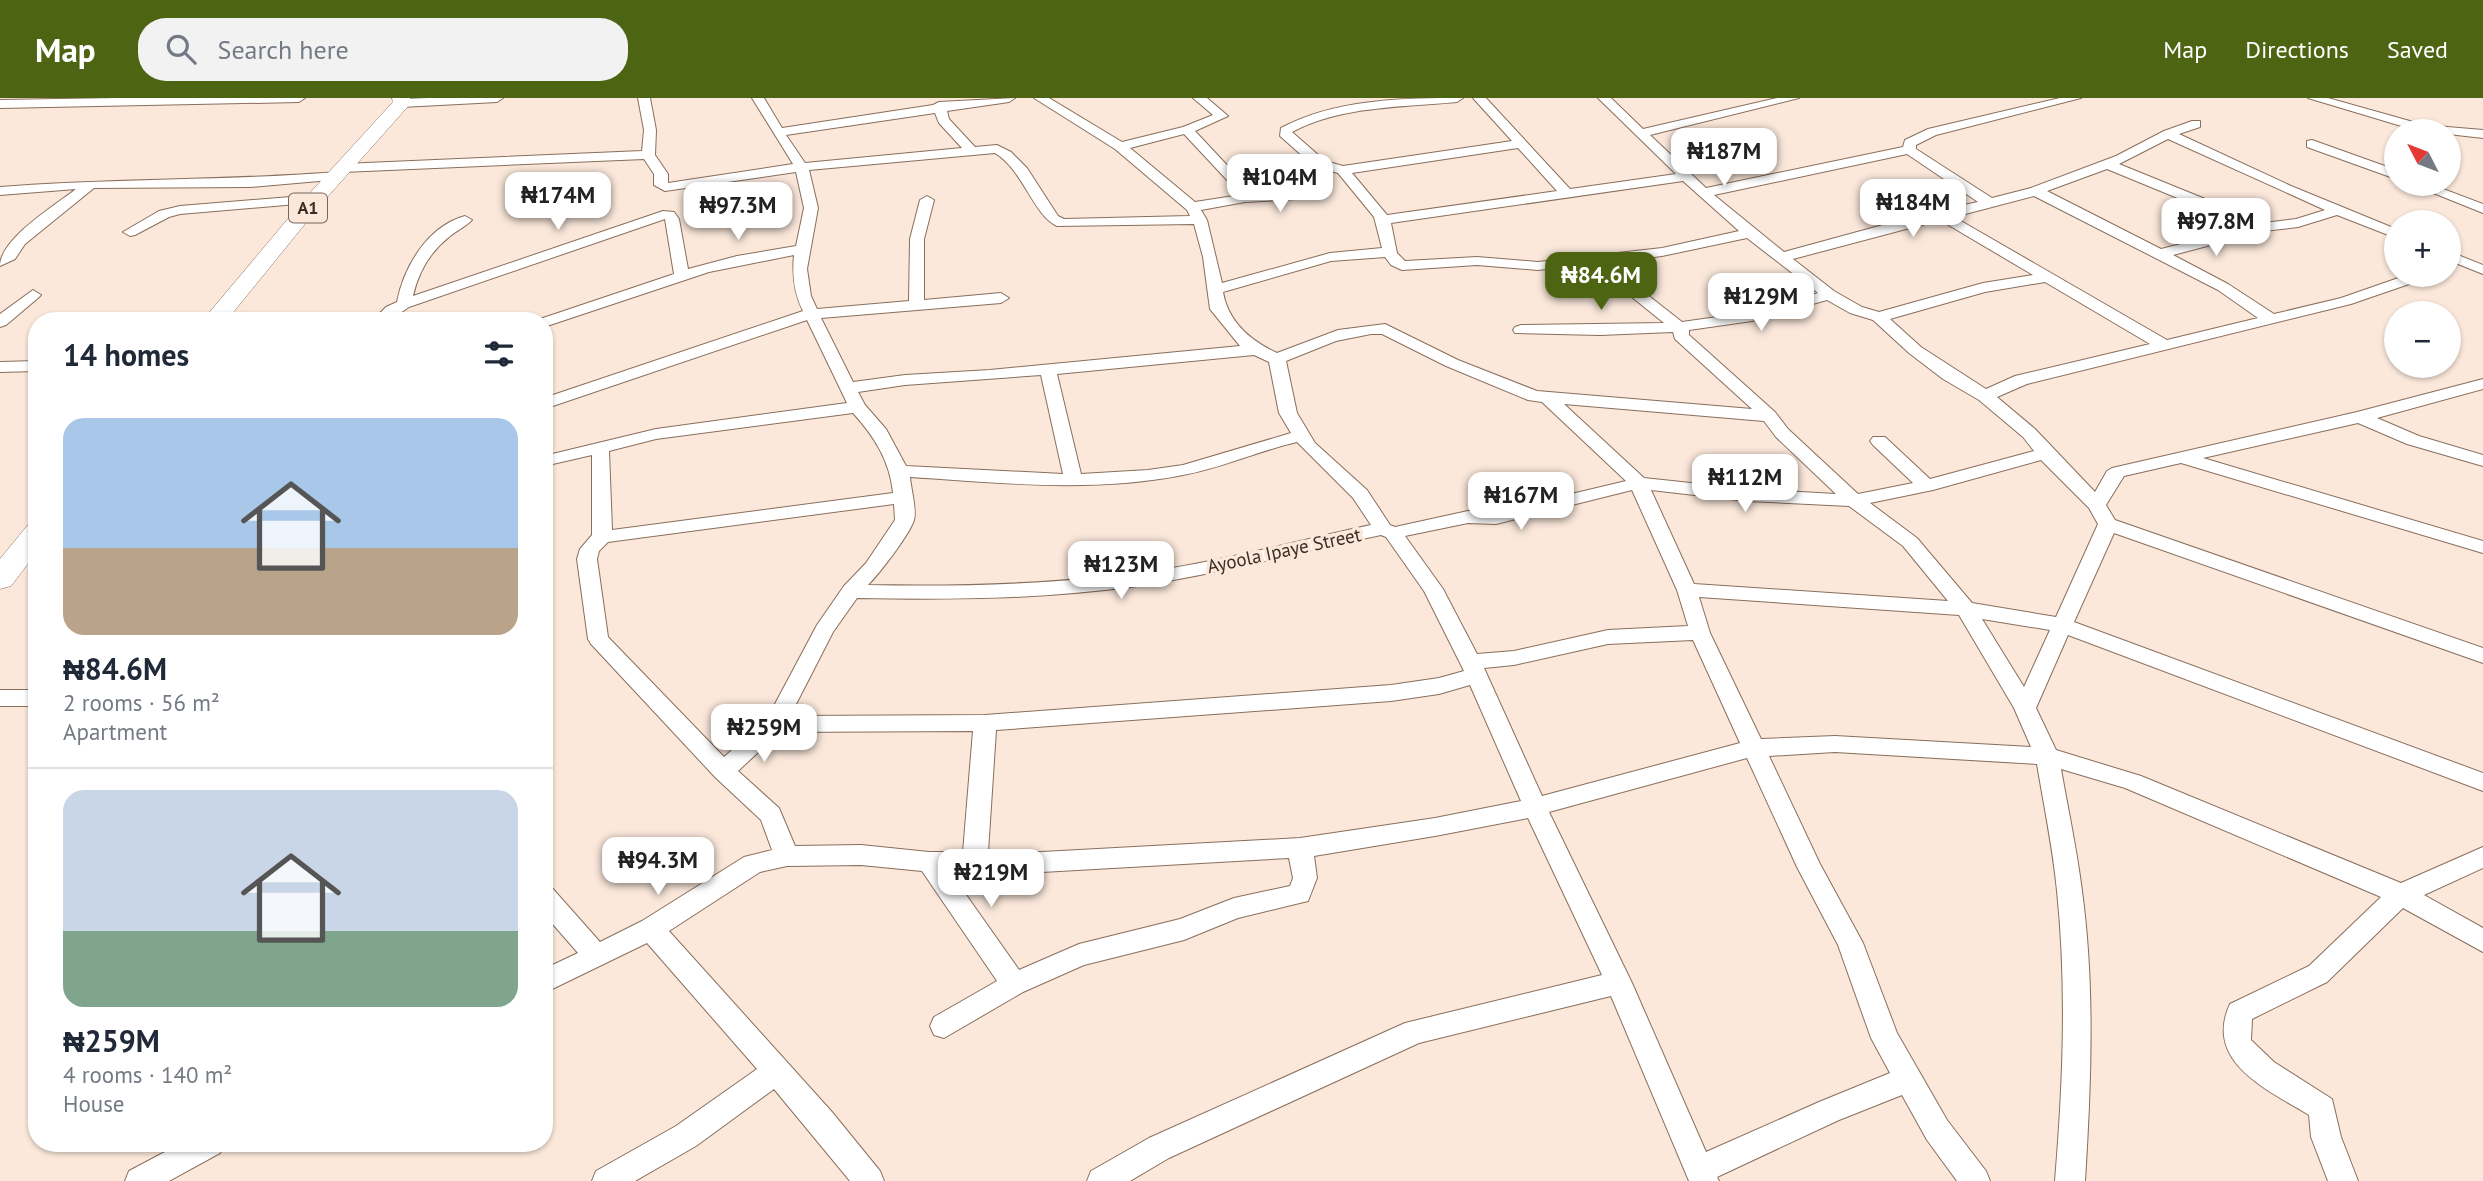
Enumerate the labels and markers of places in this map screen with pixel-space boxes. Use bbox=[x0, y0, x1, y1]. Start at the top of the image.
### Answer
pin: ₦187M bbox=[1675, 129, 1773, 188]
pin: ₦104M bbox=[1231, 155, 1329, 214]
pin: ₦174M bbox=[509, 172, 607, 232]
pin: ₦184M bbox=[1864, 180, 1962, 239]
pin: ₦97.3M bbox=[681, 183, 795, 242]
pin: ₦97.8M bbox=[2159, 198, 2273, 258]
pin: ₦84.6M bbox=[1544, 252, 1658, 312]
pin: ₦129M bbox=[1712, 274, 1810, 333]
pin: ₦112M bbox=[1696, 454, 1794, 514]
pin: ₦167M bbox=[1472, 472, 1570, 532]
pin: ₦123M bbox=[1072, 542, 1170, 601]
pin: ₦259M bbox=[715, 704, 813, 764]
pin: ₦94.3M bbox=[601, 838, 715, 897]
pin: ₦219M bbox=[942, 850, 1040, 909]

